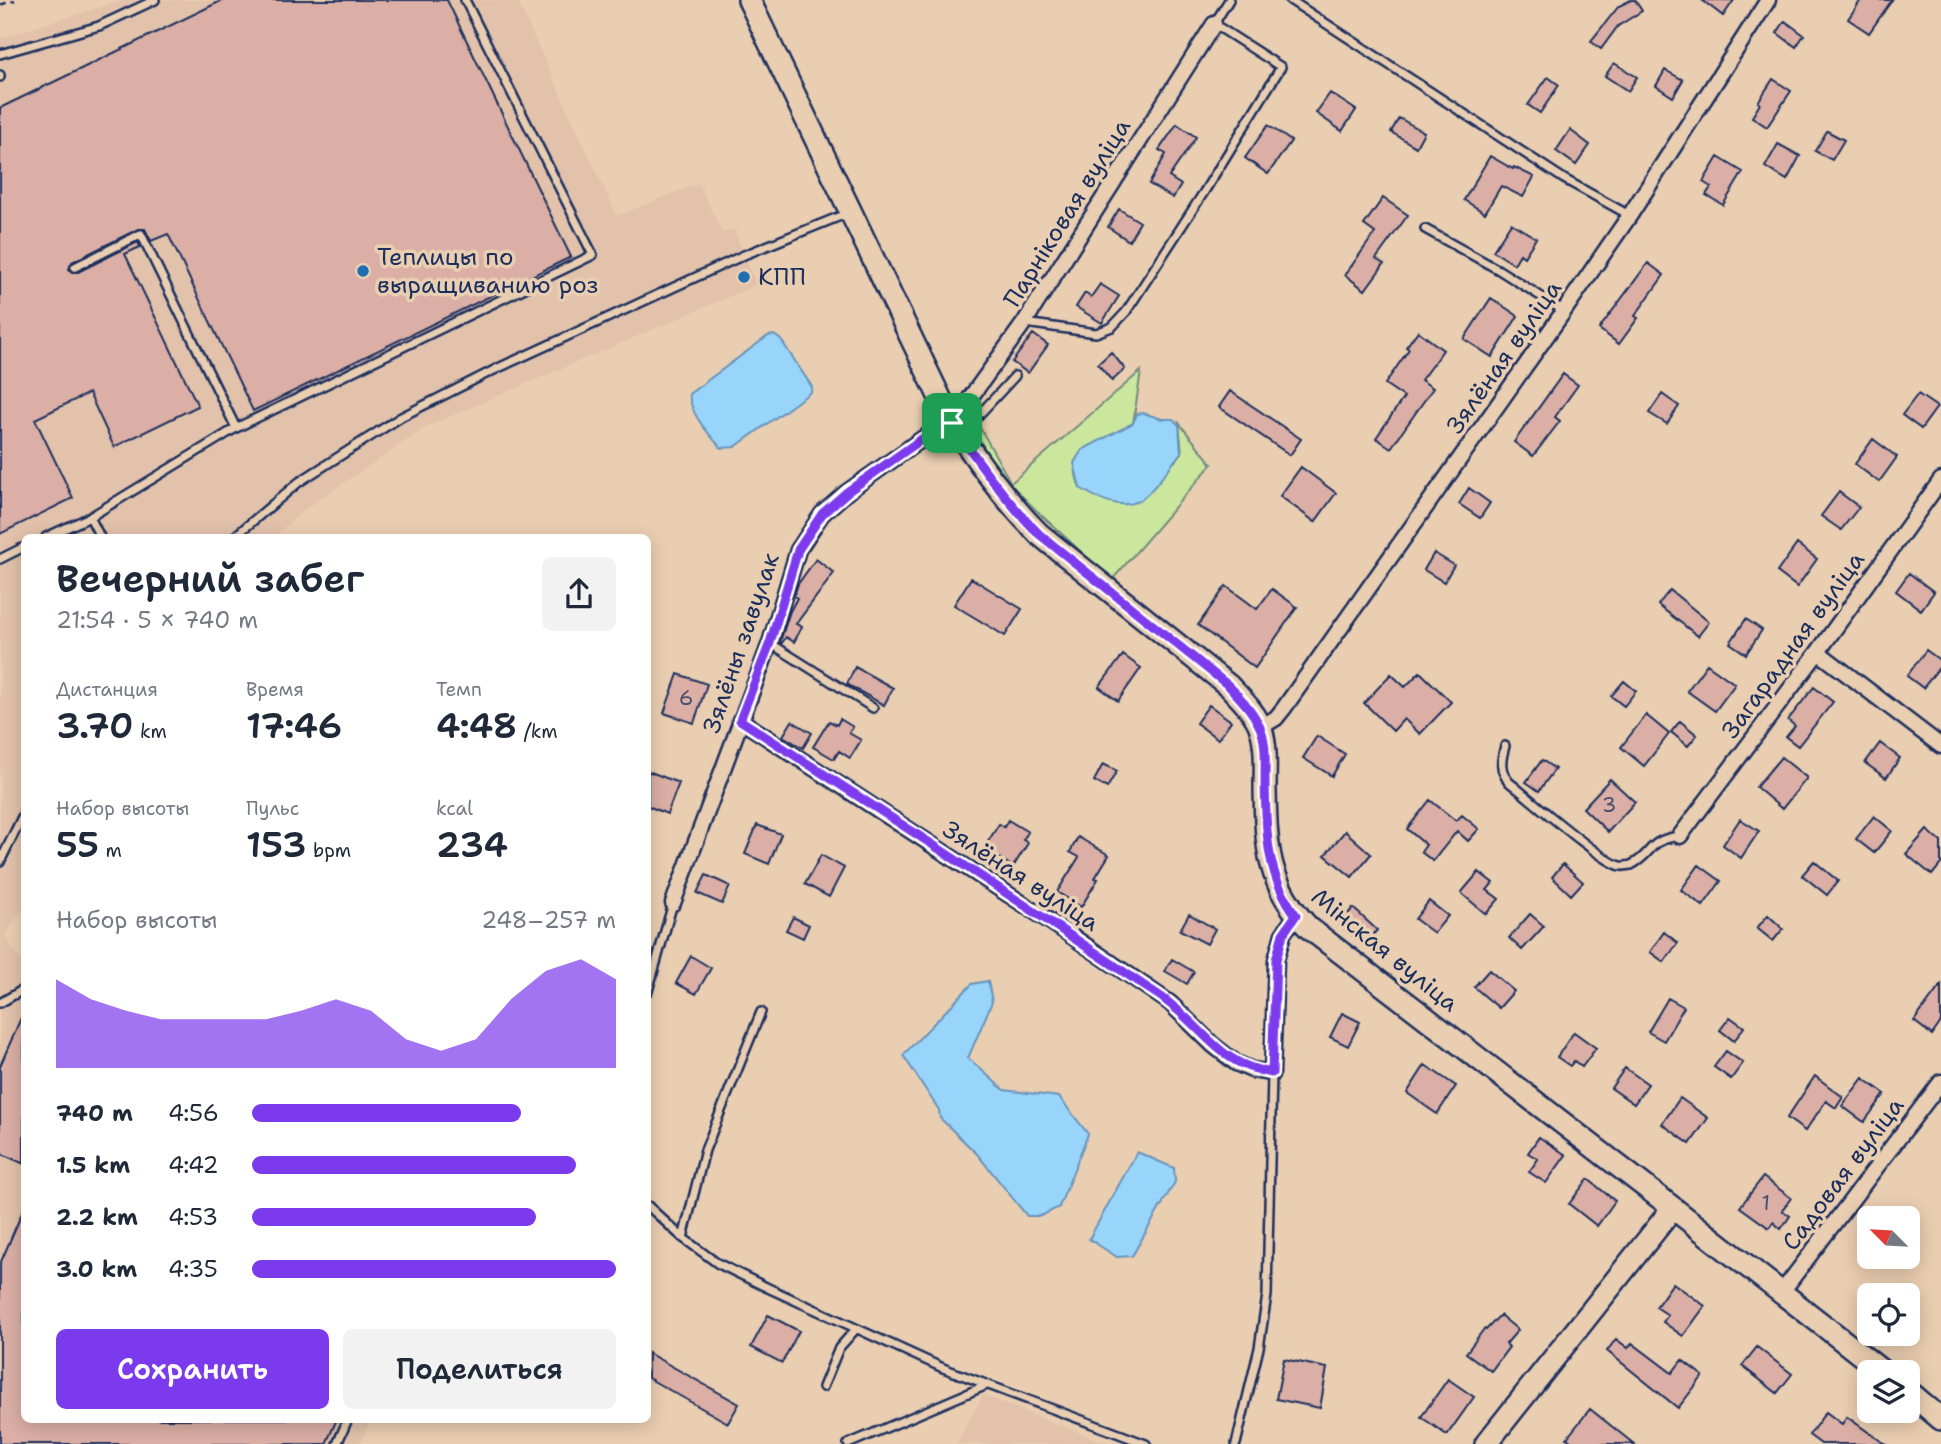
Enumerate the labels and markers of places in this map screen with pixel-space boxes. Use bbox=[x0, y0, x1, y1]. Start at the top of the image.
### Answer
place label: Теплицы по выращиванию роз bbox=[377, 241, 598, 301]
place label: КПП bbox=[758, 261, 806, 293]
marker: Теплицы по выращиванию роз bbox=[355, 263, 371, 279]
marker: КПП bbox=[736, 269, 752, 285]
pin bbox=[922, 393, 982, 453]

